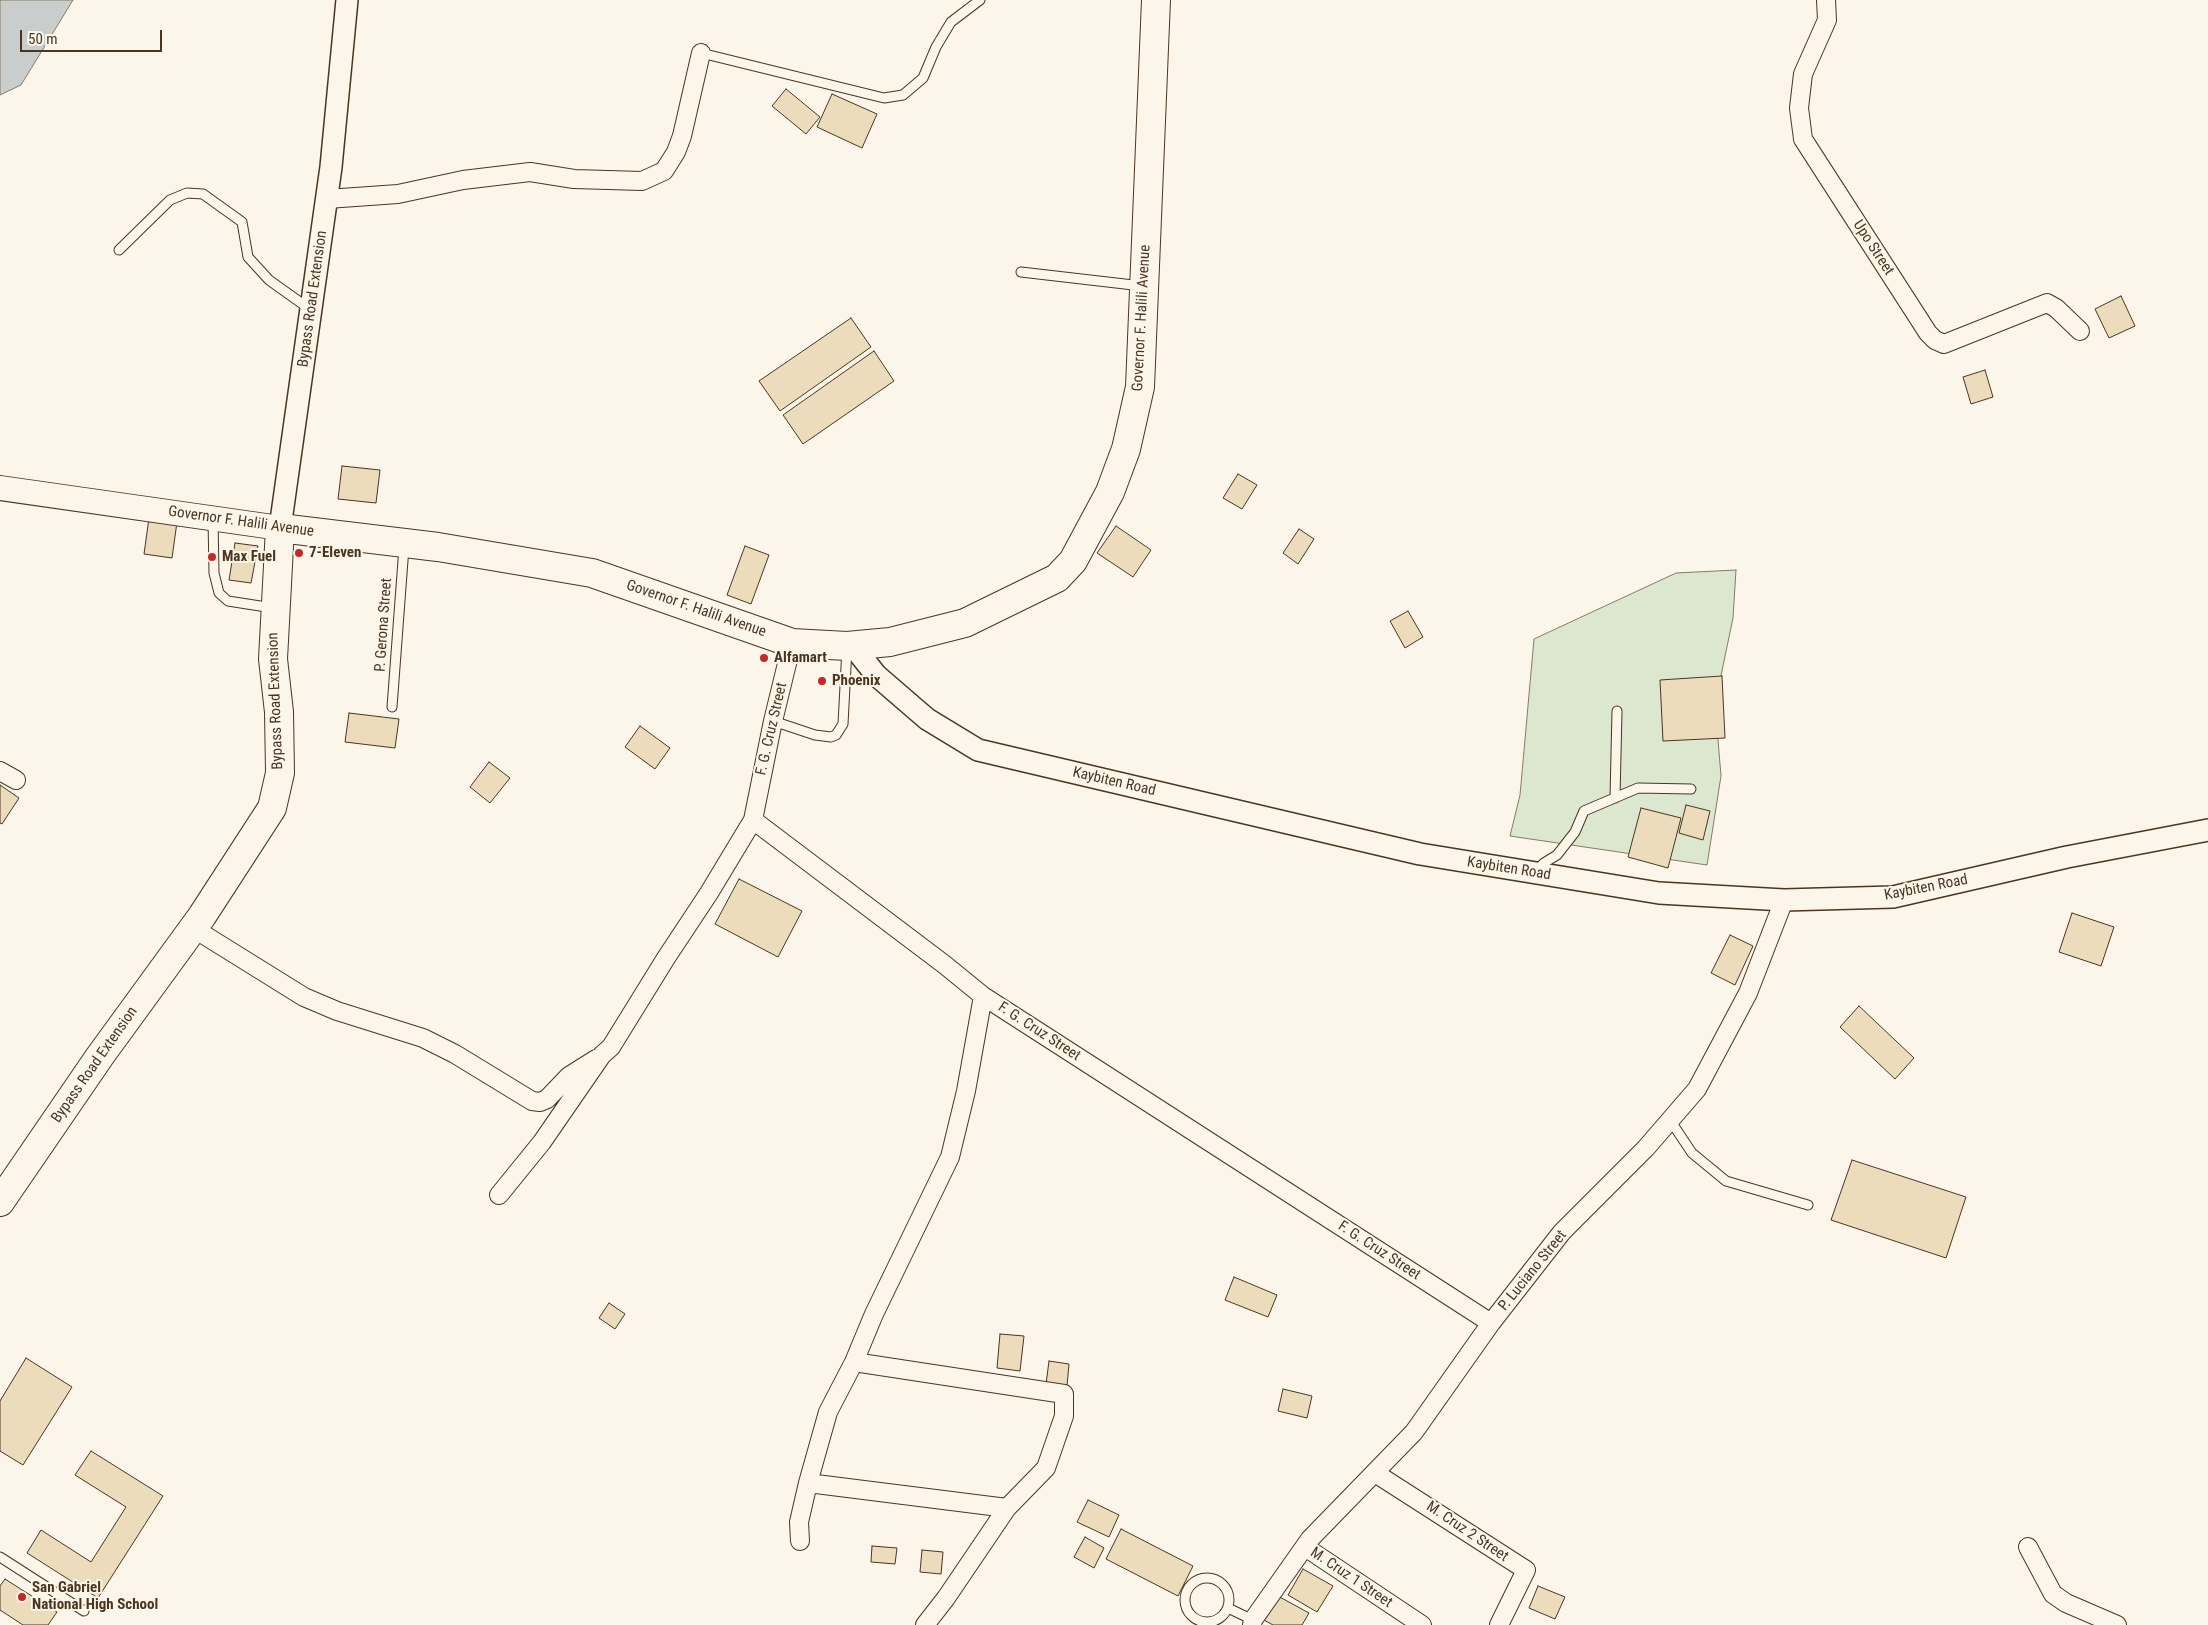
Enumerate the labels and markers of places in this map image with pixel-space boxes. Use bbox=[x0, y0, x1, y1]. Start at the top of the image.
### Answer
place label: 7-Eleven bbox=[309, 544, 361, 562]
marker: 7-Eleven bbox=[293, 547, 305, 559]
place label: Max Fuel bbox=[222, 548, 276, 566]
marker: Max Fuel bbox=[206, 551, 218, 563]
place label: Alfamart bbox=[774, 649, 827, 667]
marker: Alfamart bbox=[758, 652, 770, 664]
place label: Phoenix bbox=[832, 672, 880, 690]
marker: Phoenix bbox=[816, 675, 828, 687]
place label: San Gabriel National High School bbox=[32, 1579, 158, 1614]
marker: San Gabriel National High School bbox=[16, 1591, 28, 1603]

